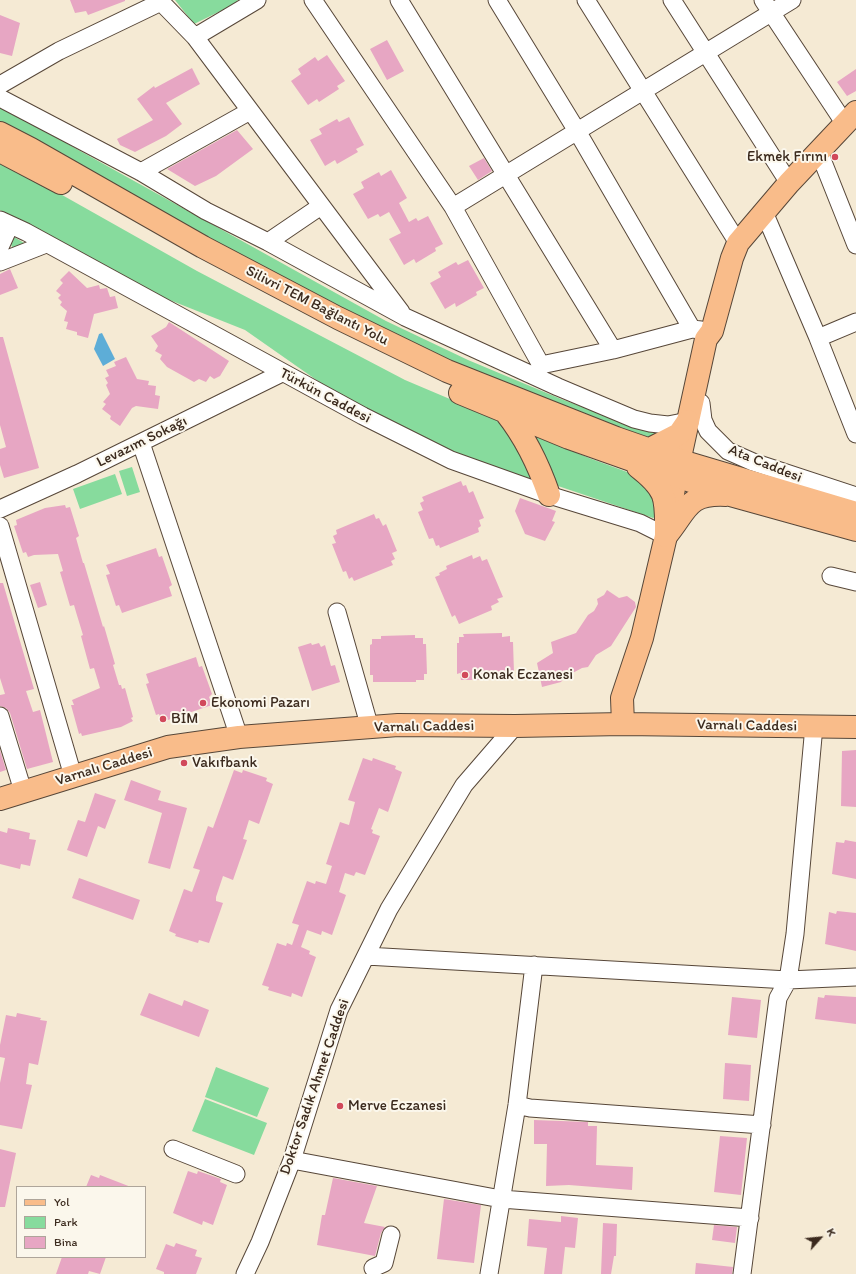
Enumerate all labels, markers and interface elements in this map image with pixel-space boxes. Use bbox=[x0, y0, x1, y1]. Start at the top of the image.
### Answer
place label: Ekmek Fırını bbox=[747, 148, 827, 166]
marker: Ekmek Fırını bbox=[830, 152, 840, 162]
street label: Silivri TEM Bağlantı Yolu bbox=[243, 262, 391, 350]
street label: Türkün Caddesi bbox=[276, 364, 374, 428]
street label: Levazım Sokağı bbox=[94, 412, 190, 472]
street label: Ata Caddesi bbox=[726, 441, 804, 487]
place label: Konak Eczanesi bbox=[473, 666, 573, 684]
marker: Konak Eczanesi bbox=[460, 670, 470, 680]
place label: Ekonomi Pazarı bbox=[211, 694, 310, 712]
marker: Ekonomi Pazarı bbox=[198, 698, 208, 708]
place label: BİM bbox=[171, 710, 198, 728]
marker: BİM bbox=[158, 714, 168, 724]
street label: Varnalı Caddesi bbox=[697, 716, 797, 736]
street label: Varnalı Caddesi bbox=[374, 717, 474, 737]
street label: Varnalı Caddesi bbox=[53, 744, 155, 790]
place label: Vakıfbank bbox=[192, 754, 257, 772]
marker: Vakıfbank bbox=[179, 758, 189, 768]
street label: Doktor Sadık Ahmet Caddesi bbox=[276, 997, 354, 1177]
place label: Merve Eczanesi bbox=[348, 1097, 446, 1115]
marker: Merve Eczanesi bbox=[335, 1101, 345, 1111]
legend bbox=[16, 1186, 146, 1258]
text: Yol bbox=[54, 1195, 70, 1209]
text: Park bbox=[54, 1215, 78, 1229]
north arrow bbox=[800, 1218, 840, 1258]
text: K bbox=[824, 1226, 839, 1238]
text: Bina bbox=[54, 1235, 78, 1249]

